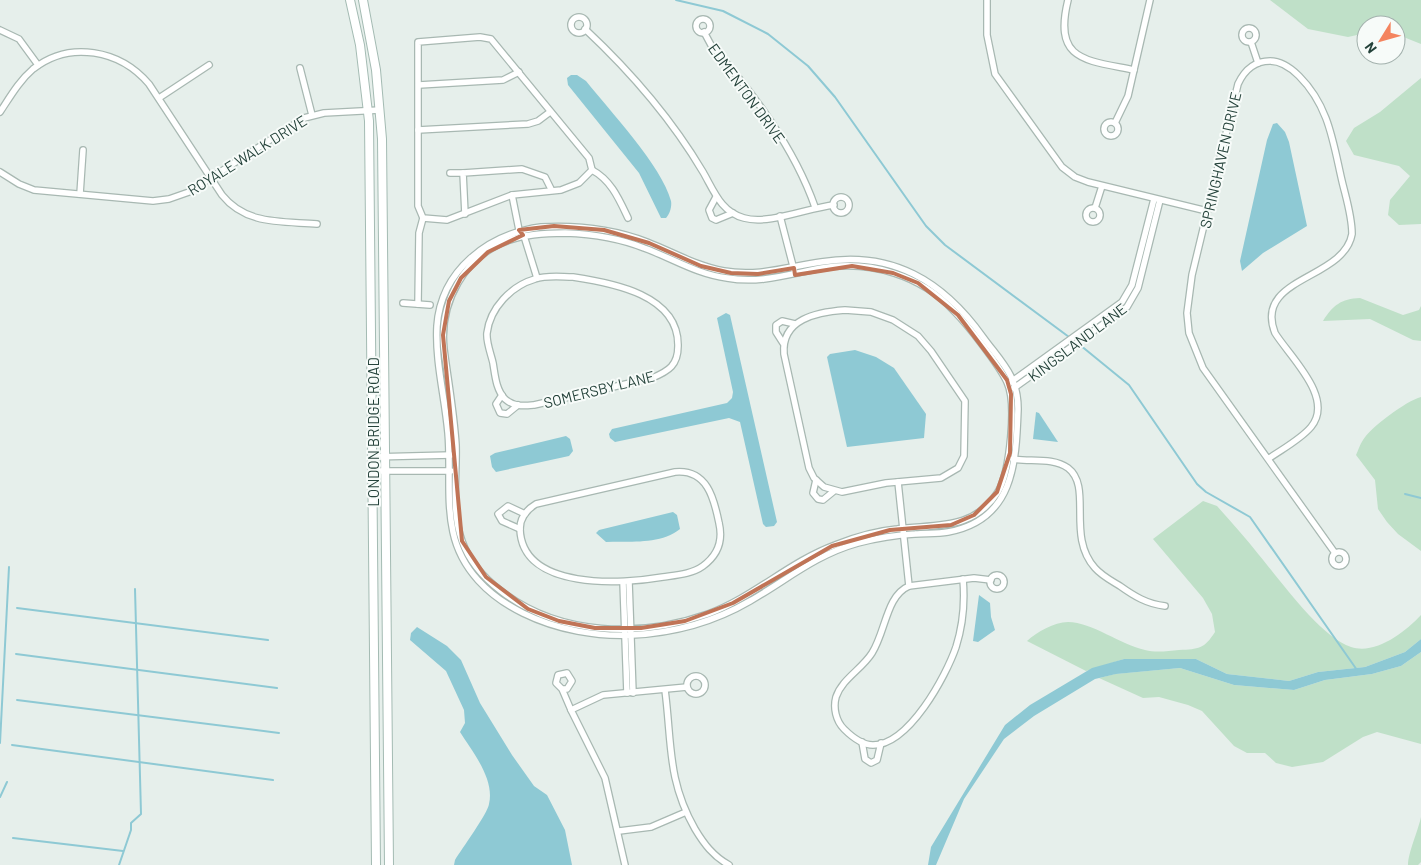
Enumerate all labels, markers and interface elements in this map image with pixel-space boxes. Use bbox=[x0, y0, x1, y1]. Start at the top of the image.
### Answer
north arrow bbox=[1356, 15, 1406, 65]
text: N bbox=[1361, 39, 1380, 57]
street label: EDMENTON DRIVE bbox=[705, 40, 789, 146]
street label: SPRINGHAVEN DRIVE bbox=[1196, 90, 1244, 230]
street label: ROYALE WALK DRIVE bbox=[184, 111, 310, 199]
street label: KINGSLAND LANE bbox=[1024, 299, 1130, 385]
street label: LONDON BRIDGE ROAD bbox=[364, 357, 382, 507]
street label: SOMERSBY LANE bbox=[542, 367, 656, 411]

